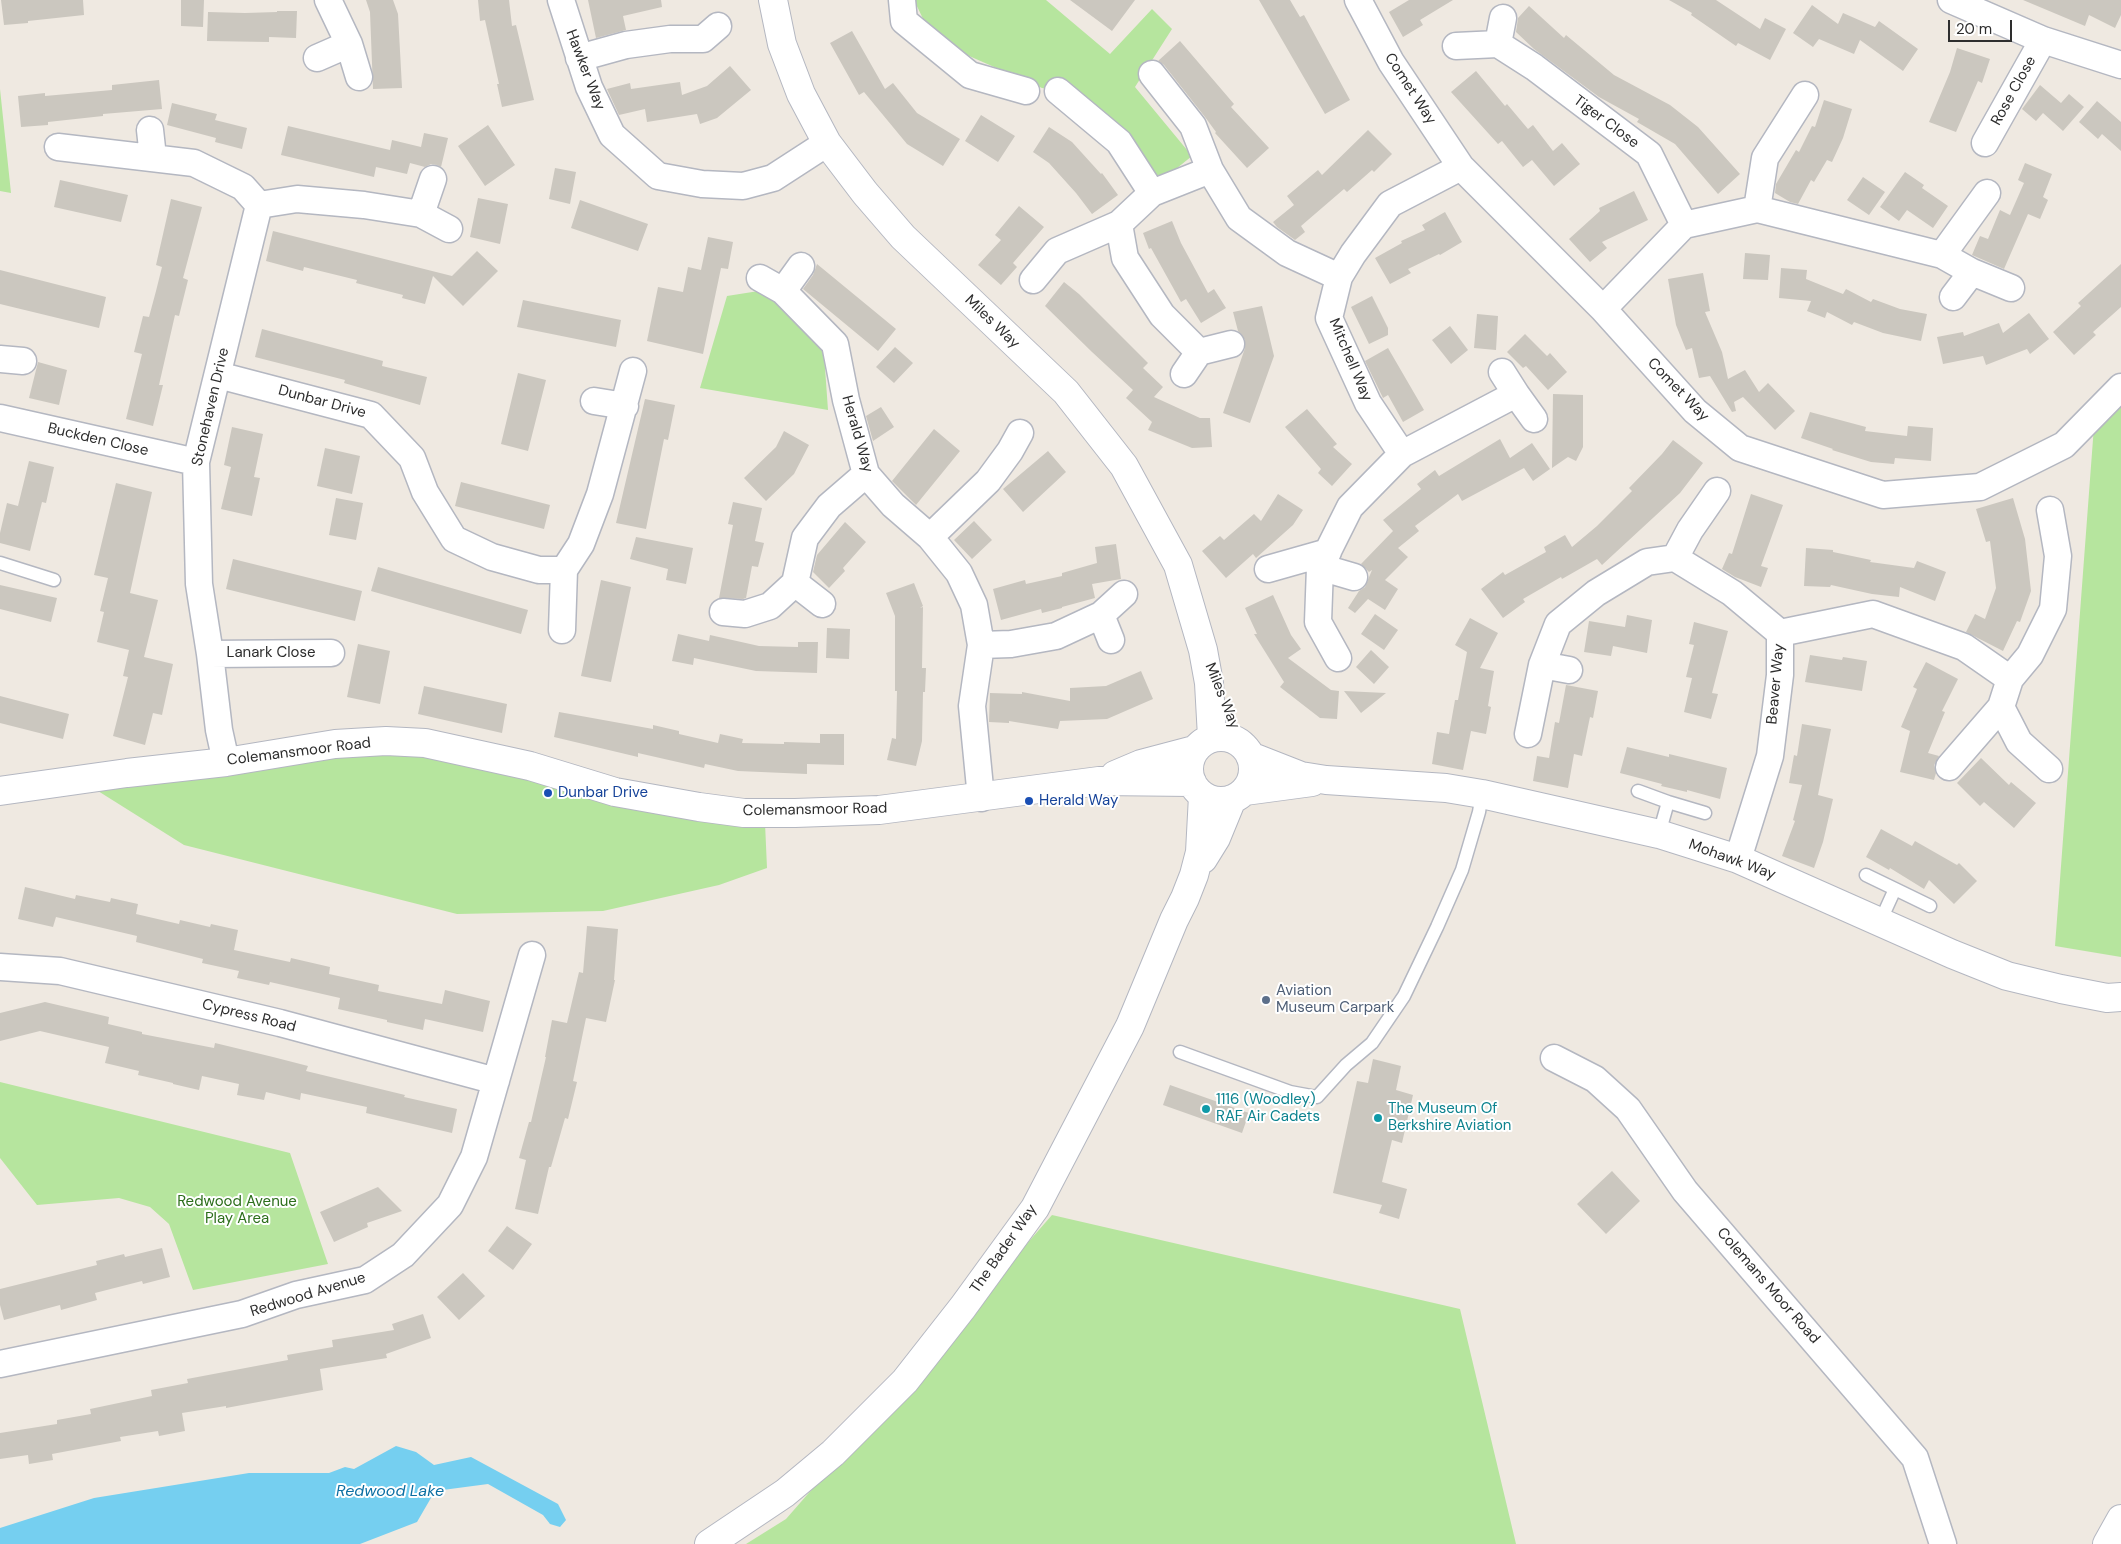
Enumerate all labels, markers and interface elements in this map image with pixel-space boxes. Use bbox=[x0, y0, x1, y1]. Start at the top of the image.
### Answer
scale bar bbox=[1951, 10, 2015, 42]
text: 20 m bbox=[1956, 19, 1992, 39]
street label: Hawker Way bbox=[561, 27, 609, 113]
street label: Comet Way bbox=[1380, 50, 1440, 128]
street label: Rose Close bbox=[1988, 53, 2040, 129]
street label: Tiger Close bbox=[1570, 92, 1642, 152]
street label: Miles Way bbox=[961, 291, 1023, 353]
street label: Mitchell Way bbox=[1324, 316, 1376, 404]
street label: Stonehaven Drive bbox=[189, 346, 233, 468]
street label: Comet Way bbox=[1643, 355, 1713, 425]
street label: Dunbar Drive bbox=[276, 382, 368, 422]
street label: Herald Way bbox=[837, 393, 877, 475]
street label: Buckden Close bbox=[46, 420, 150, 460]
street label: Beaver Way bbox=[1764, 643, 1788, 725]
street label: Lanark Close bbox=[227, 644, 315, 662]
street label: Miles Way bbox=[1201, 660, 1243, 732]
street label: Colemansmoor Road bbox=[226, 734, 372, 770]
place label: Dunbar Drive bbox=[558, 784, 648, 802]
marker: Dunbar Drive bbox=[542, 787, 554, 799]
place label: Herald Way bbox=[1039, 792, 1118, 810]
marker: Herald Way bbox=[1023, 795, 1035, 807]
street label: Colemansmoor Road bbox=[742, 800, 888, 820]
street label: Mohawk Way bbox=[1686, 836, 1778, 884]
place label: Aviation Museum Carpark bbox=[1276, 982, 1394, 1017]
marker: Aviation Museum Carpark bbox=[1260, 994, 1272, 1006]
street label: Cypress Road bbox=[200, 996, 298, 1036]
place label: 1116 (Woodley) RAF Air Cadets bbox=[1216, 1091, 1320, 1126]
place label: The Museum Of Berkshire Aviation bbox=[1388, 1100, 1511, 1135]
marker: 1116 (Woodley) RAF Air Cadets bbox=[1200, 1103, 1212, 1115]
marker: The Museum Of Berkshire Aviation bbox=[1372, 1112, 1384, 1124]
park label: Redwood Avenue Play Area bbox=[177, 1193, 297, 1228]
street label: The Bader Way bbox=[967, 1201, 1041, 1297]
street label: Colemans Moor Road bbox=[1713, 1224, 1823, 1348]
street label: Redwood Avenue bbox=[248, 1269, 368, 1321]
water label: Redwood Lake bbox=[336, 1482, 444, 1502]

